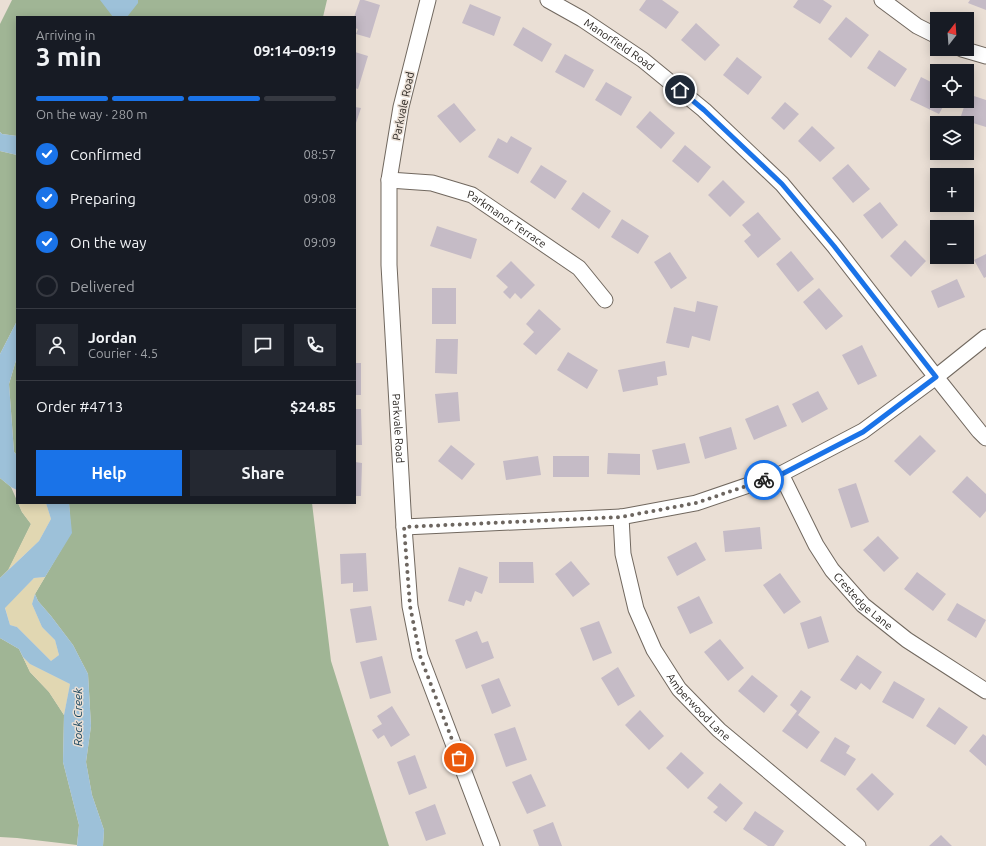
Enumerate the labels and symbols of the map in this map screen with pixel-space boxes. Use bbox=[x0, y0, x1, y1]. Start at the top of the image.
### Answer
north arrow bbox=[930, 12, 974, 56]
street label: Manorfield Road bbox=[582, 16, 657, 73]
street label: Parkvale Road bbox=[390, 71, 416, 141]
pin bbox=[663, 73, 697, 107]
street label: Parkmanor Terrace bbox=[466, 188, 549, 250]
street label: Parkvale Road bbox=[390, 393, 406, 464]
courier bbox=[744, 460, 784, 500]
street label: Crestedge Lane bbox=[831, 570, 895, 632]
street label: Amberwood Lane bbox=[665, 671, 733, 743]
water label: Rock Creek bbox=[71, 687, 84, 746]
pin bbox=[442, 741, 476, 775]

